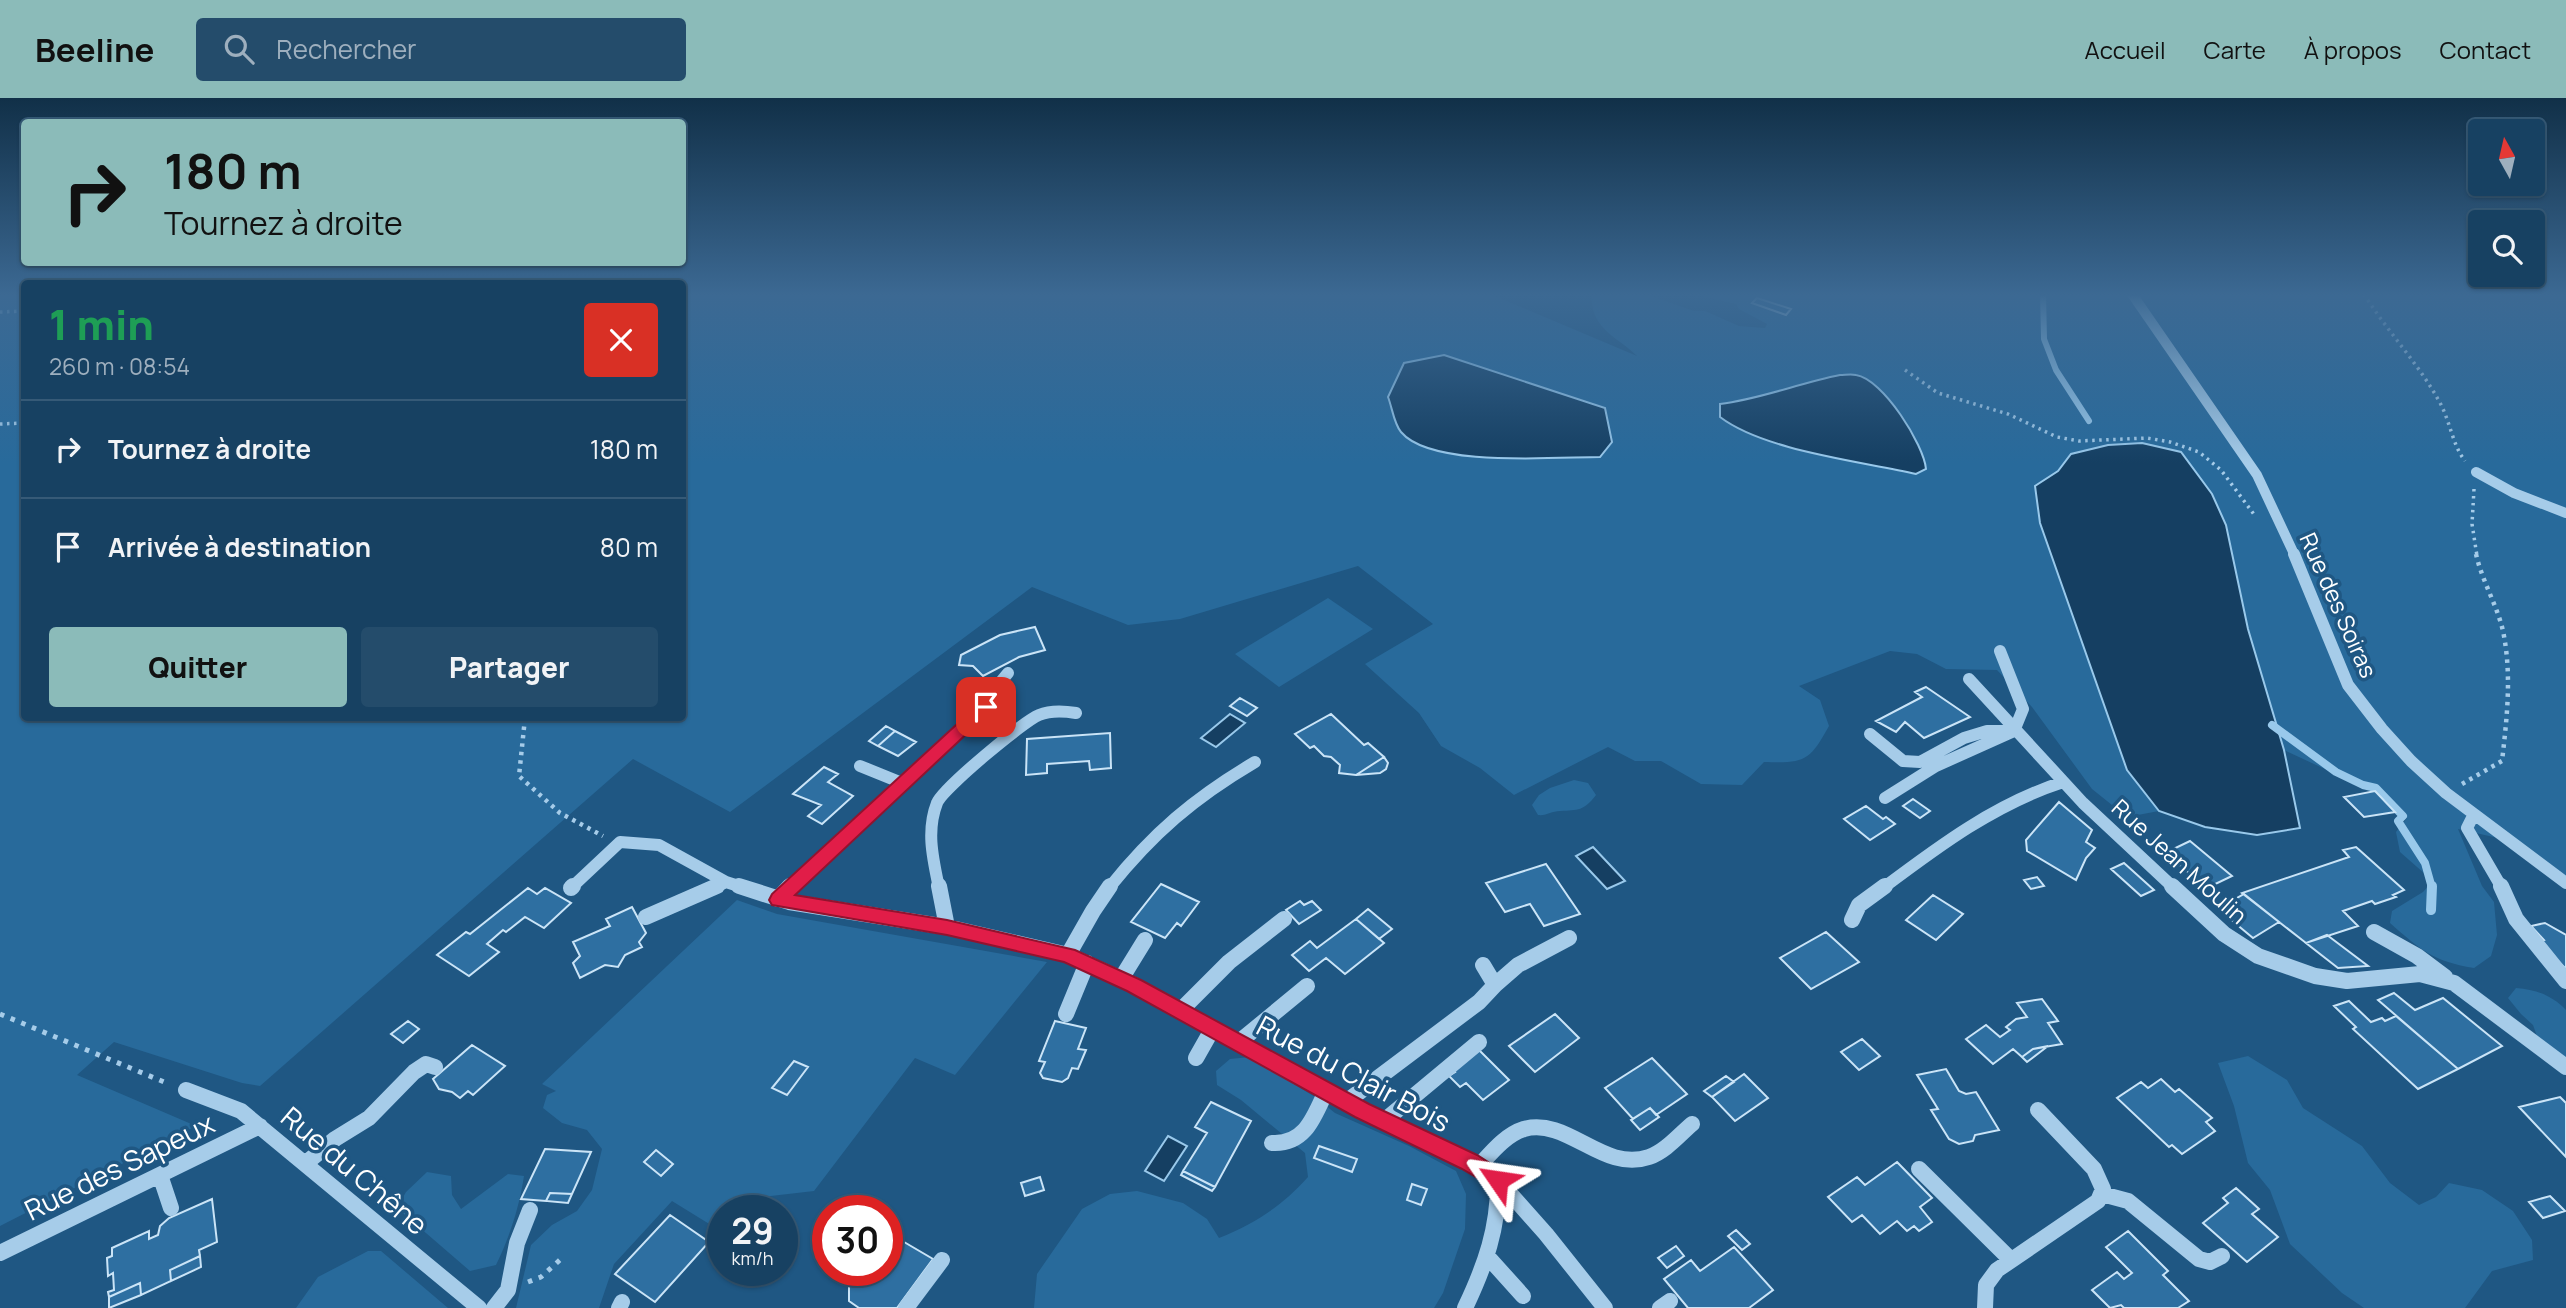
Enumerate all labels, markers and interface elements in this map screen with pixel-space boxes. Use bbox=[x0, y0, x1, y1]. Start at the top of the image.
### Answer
search box bbox=[196, 18, 686, 81]
text: Beeline bbox=[35, 27, 154, 72]
icon: search bbox=[220, 30, 258, 68]
text: Rechercher bbox=[276, 31, 416, 67]
text: Accueil bbox=[2085, 33, 2165, 66]
text: Carte bbox=[2203, 33, 2266, 66]
text: À propos bbox=[2304, 33, 2402, 66]
text: Contact bbox=[2440, 33, 2531, 66]
north arrow bbox=[2468, 119, 2544, 196]
map controls bbox=[2468, 119, 2545, 287]
text: 180 m bbox=[164, 137, 302, 204]
icon: right bbox=[49, 147, 140, 238]
text: Tournez à droite bbox=[164, 201, 403, 245]
button: search bbox=[2468, 210, 2545, 287]
text: 1 min bbox=[49, 295, 154, 353]
button: close bbox=[584, 303, 658, 377]
text: 260 m · 08:54 bbox=[49, 350, 190, 382]
icon: right bbox=[49, 430, 87, 468]
text: Tournez à droite bbox=[108, 431, 311, 467]
text: 180 m bbox=[590, 431, 658, 467]
street label: Rue des Soiras bbox=[2293, 527, 2385, 683]
icon: arrive bbox=[49, 528, 87, 566]
text: Arrivée à destination bbox=[108, 529, 371, 565]
text: 80 m bbox=[600, 529, 658, 565]
button: Quitter bbox=[49, 627, 347, 707]
button: Partager bbox=[361, 627, 658, 707]
pin bbox=[956, 677, 1016, 737]
icon: arrive bbox=[967, 688, 1005, 726]
street label: Rue Jean Moulin bbox=[2105, 792, 2255, 930]
street label: Rue du Clair Bois bbox=[1250, 1006, 1458, 1140]
street label: Rue du Chêne bbox=[274, 1097, 436, 1243]
street label: Rue des Sapeux bbox=[18, 1104, 220, 1228]
position arrow bbox=[1461, 1143, 1535, 1217]
speed limit sign: 30 bbox=[812, 1195, 903, 1286]
text: 29 bbox=[731, 1207, 774, 1255]
text: km/h bbox=[732, 1246, 773, 1270]

